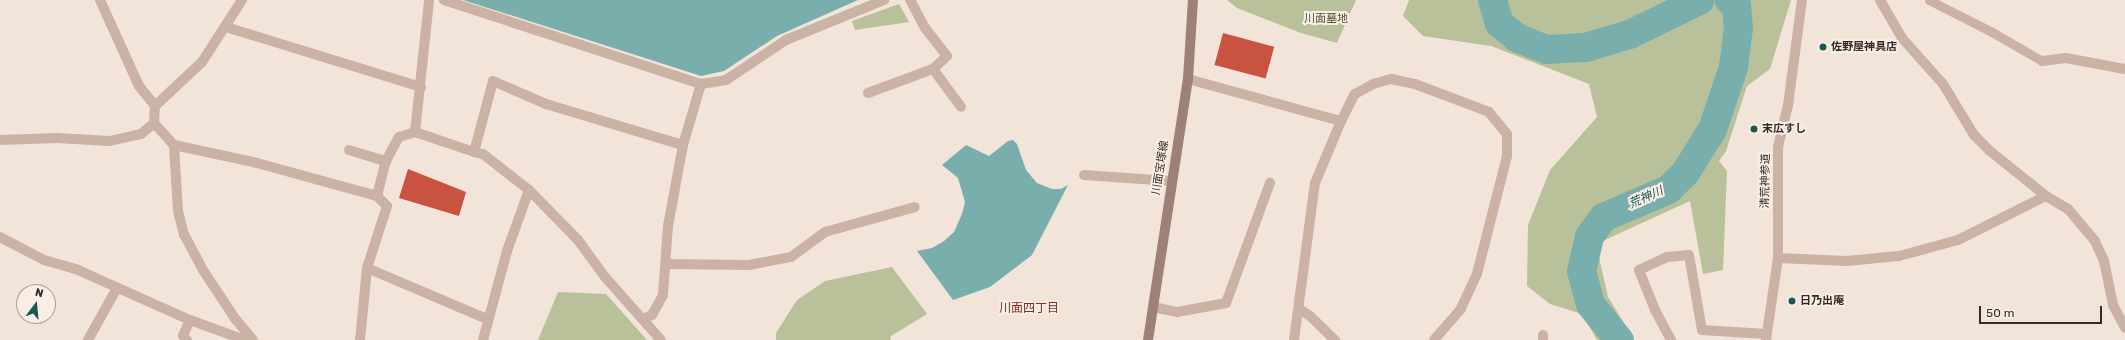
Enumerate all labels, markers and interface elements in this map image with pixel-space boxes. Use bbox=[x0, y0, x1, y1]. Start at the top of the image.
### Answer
park label: 川面墓地 bbox=[1304, 12, 1348, 26]
place label: 佐野屋神具店 bbox=[1831, 40, 1897, 54]
marker: 佐野屋神具店 bbox=[1818, 42, 1828, 52]
place label: 末広すし bbox=[1762, 122, 1806, 136]
marker: 末広すし bbox=[1749, 124, 1759, 134]
street label: 川面宝塚線 bbox=[1150, 140, 1172, 196]
street label: 清荒神参道 bbox=[1759, 153, 1773, 209]
water label: 荒神川 bbox=[1627, 184, 1665, 212]
north arrow bbox=[16, 284, 56, 324]
text: N bbox=[34, 286, 45, 300]
place label: 日乃出庵 bbox=[1800, 294, 1844, 308]
marker: 日乃出庵 bbox=[1787, 296, 1797, 306]
scale bar bbox=[1981, 298, 2104, 324]
district label: 川面四丁目 bbox=[999, 302, 1059, 316]
text: 50 m bbox=[1986, 306, 2014, 320]

